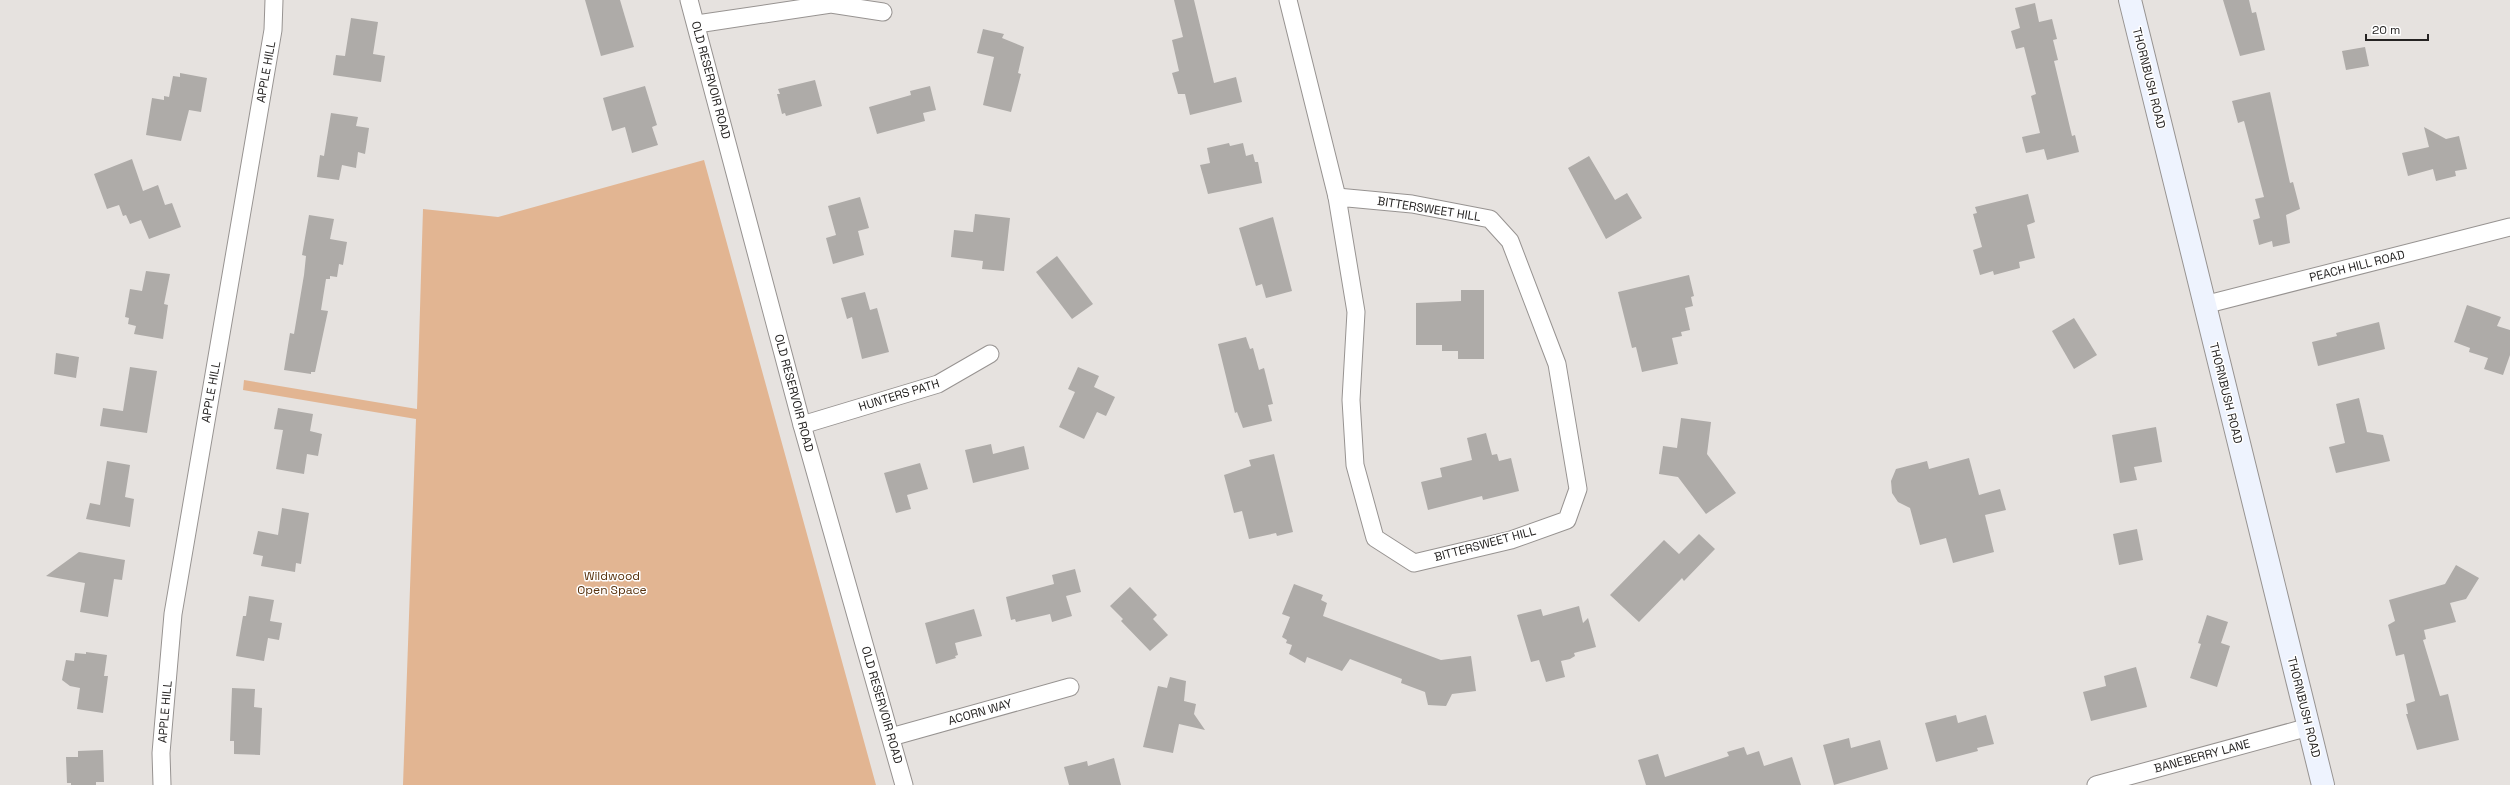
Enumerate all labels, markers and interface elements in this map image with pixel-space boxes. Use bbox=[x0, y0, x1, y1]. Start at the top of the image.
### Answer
scale bar bbox=[2366, 16, 2428, 42]
street label: OLD RESERVOIR ROAD bbox=[688, 19, 734, 141]
text: 20 m bbox=[2372, 22, 2400, 38]
street label: THORNBUSH ROAD bbox=[2129, 26, 2169, 130]
street label: APPLE HILL bbox=[253, 40, 279, 104]
street label: BITTERSWEET HILL bbox=[1376, 193, 1482, 225]
street label: PEACH HILL ROAD bbox=[2308, 246, 2406, 286]
street label: OLD RESERVOIR ROAD bbox=[771, 332, 817, 454]
street label: THORNBUSH ROAD bbox=[2206, 341, 2246, 445]
street label: APPLE HILL bbox=[198, 360, 224, 424]
street label: HUNTERS PATH bbox=[857, 375, 941, 415]
street label: BITTERSWEET HILL bbox=[1433, 523, 1538, 565]
park label: Wildwood Open Space bbox=[577, 568, 647, 598]
street label: OLD RESERVOIR ROAD bbox=[858, 644, 906, 766]
street label: THORNBUSH ROAD bbox=[2284, 655, 2324, 759]
street label: APPLE HILL bbox=[154, 680, 176, 744]
street label: ACORN WAY bbox=[946, 695, 1015, 729]
street label: BANEBERRY LANE bbox=[2152, 735, 2252, 777]

